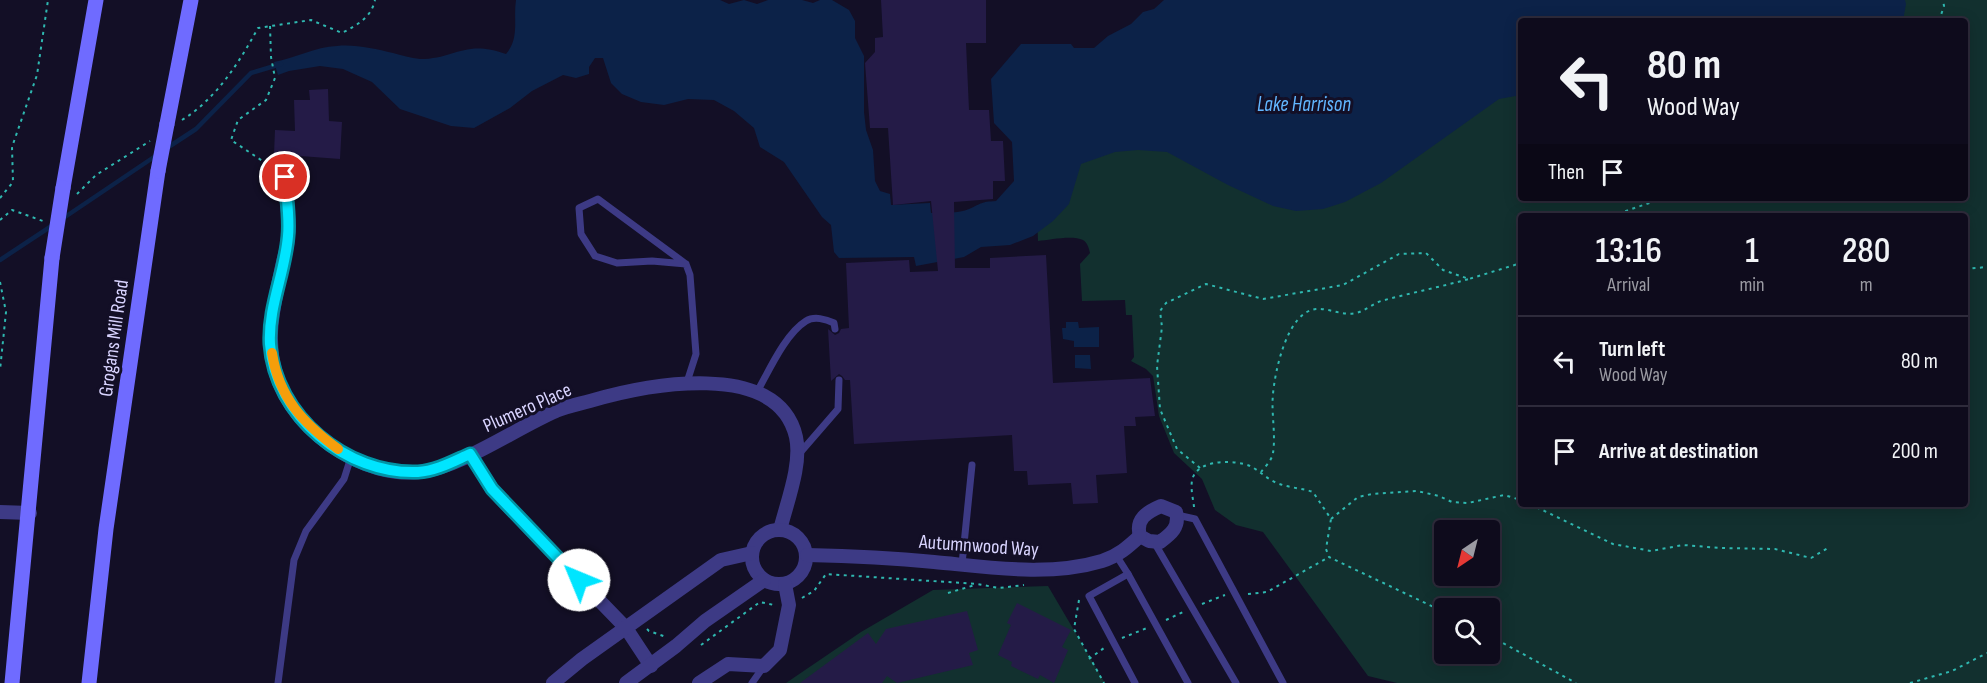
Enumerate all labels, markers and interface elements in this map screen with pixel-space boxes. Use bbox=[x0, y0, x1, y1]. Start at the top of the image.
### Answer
text: 80 m bbox=[1647, 40, 1721, 91]
icon: left bbox=[1548, 42, 1626, 120]
text: Wood Way bbox=[1647, 91, 1740, 123]
water label: Lake Harrison bbox=[1257, 92, 1351, 117]
pin bbox=[259, 151, 310, 202]
icon: arrive bbox=[1596, 156, 1629, 189]
text: Then bbox=[1548, 159, 1584, 186]
icon: arrive bbox=[268, 160, 301, 193]
text: 13:16 bbox=[1595, 230, 1662, 273]
text: 1 bbox=[1745, 230, 1759, 273]
text: 280 bbox=[1842, 230, 1891, 273]
text: Arrival bbox=[1607, 273, 1650, 297]
text: min bbox=[1739, 273, 1765, 297]
text: m bbox=[1860, 273, 1873, 297]
street label: Grogans Mill Road bbox=[94, 278, 134, 398]
text: Turn left bbox=[1599, 336, 1665, 363]
icon: left bbox=[1548, 345, 1581, 378]
text: 80 m bbox=[1901, 348, 1938, 375]
text: Wood Way bbox=[1599, 363, 1668, 387]
street label: Plumero Place bbox=[480, 378, 575, 438]
icon: arrive bbox=[1548, 435, 1581, 468]
text: Arrive at destination bbox=[1599, 438, 1758, 465]
text: 200 m bbox=[1892, 438, 1938, 465]
north arrow bbox=[1434, 520, 1500, 586]
map controls bbox=[1434, 520, 1500, 664]
street label: Autumnwood Way bbox=[917, 530, 1040, 562]
position arrow bbox=[547, 548, 611, 612]
button: search bbox=[1434, 598, 1500, 664]

